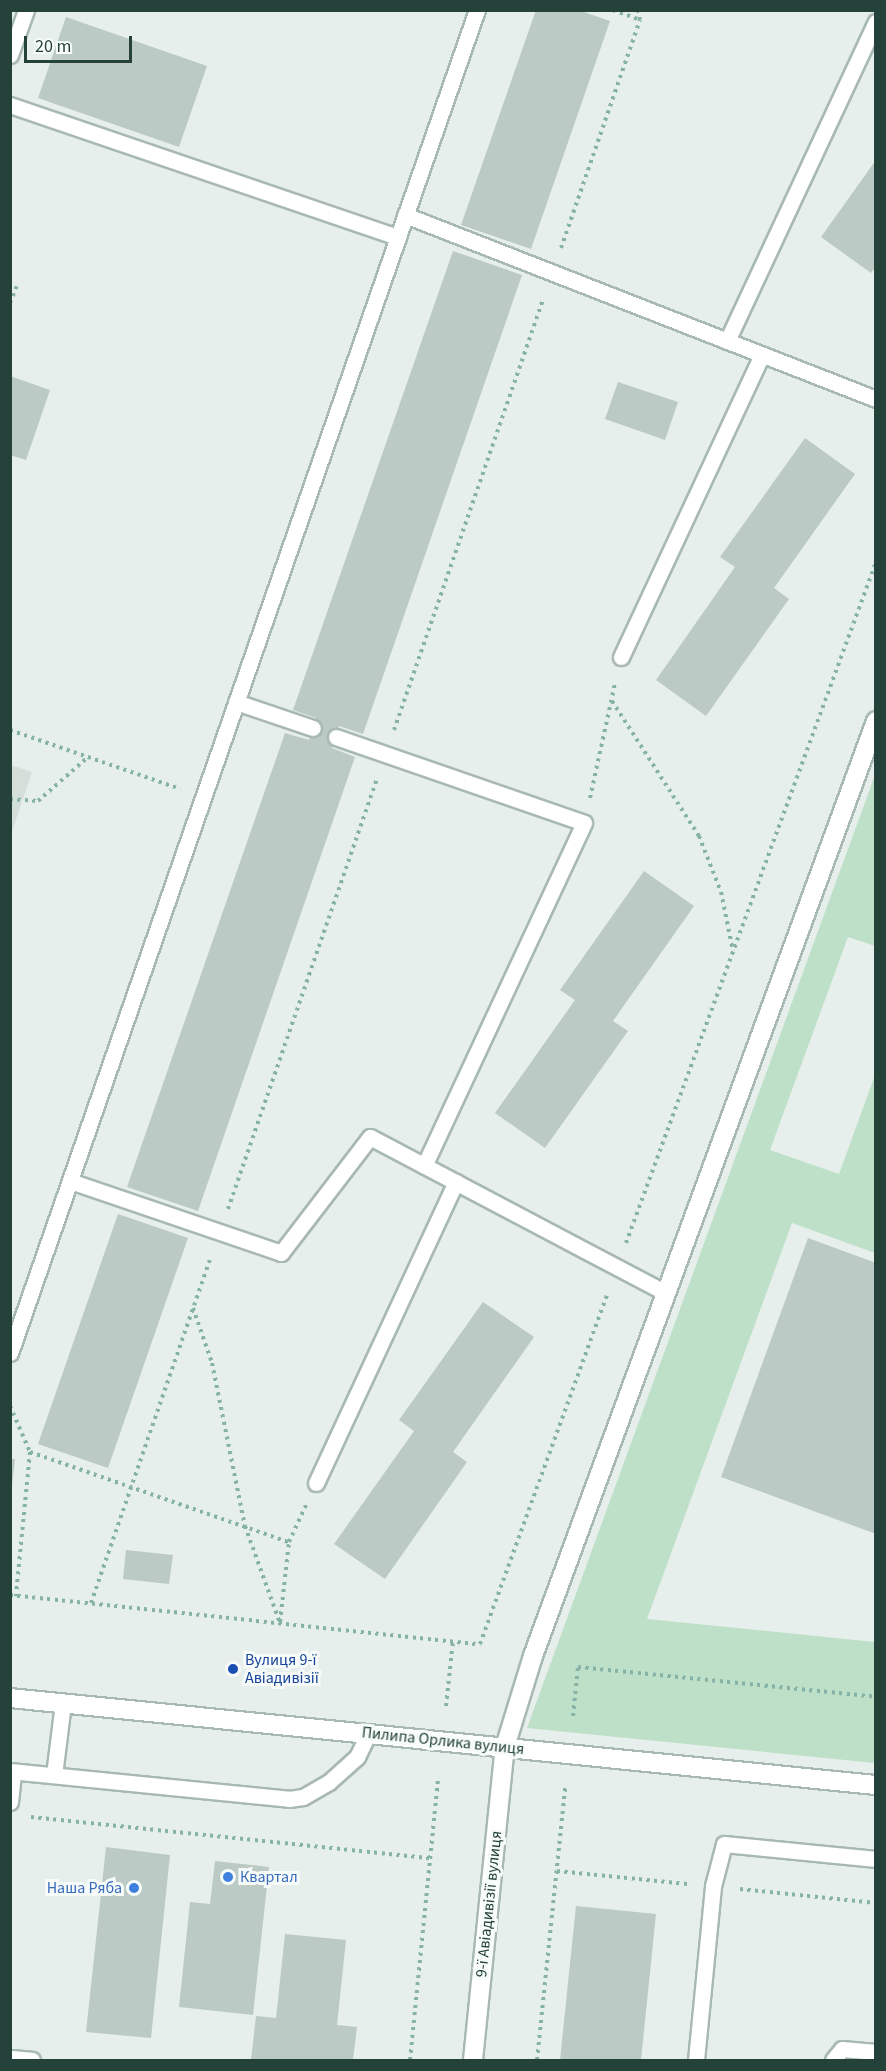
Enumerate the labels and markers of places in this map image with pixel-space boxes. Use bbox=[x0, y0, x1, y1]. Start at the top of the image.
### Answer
place label: Вулиця 9-ї Авіадивізії bbox=[245, 1650, 319, 1688]
marker: Вулиця 9-ї Авіадивізії bbox=[226, 1662, 240, 1676]
place label: Квартал bbox=[240, 1867, 298, 1887]
marker: Квартал bbox=[221, 1870, 235, 1884]
place label: Наша Ряба bbox=[47, 1878, 122, 1898]
marker: Наша Ряба bbox=[127, 1881, 141, 1895]

